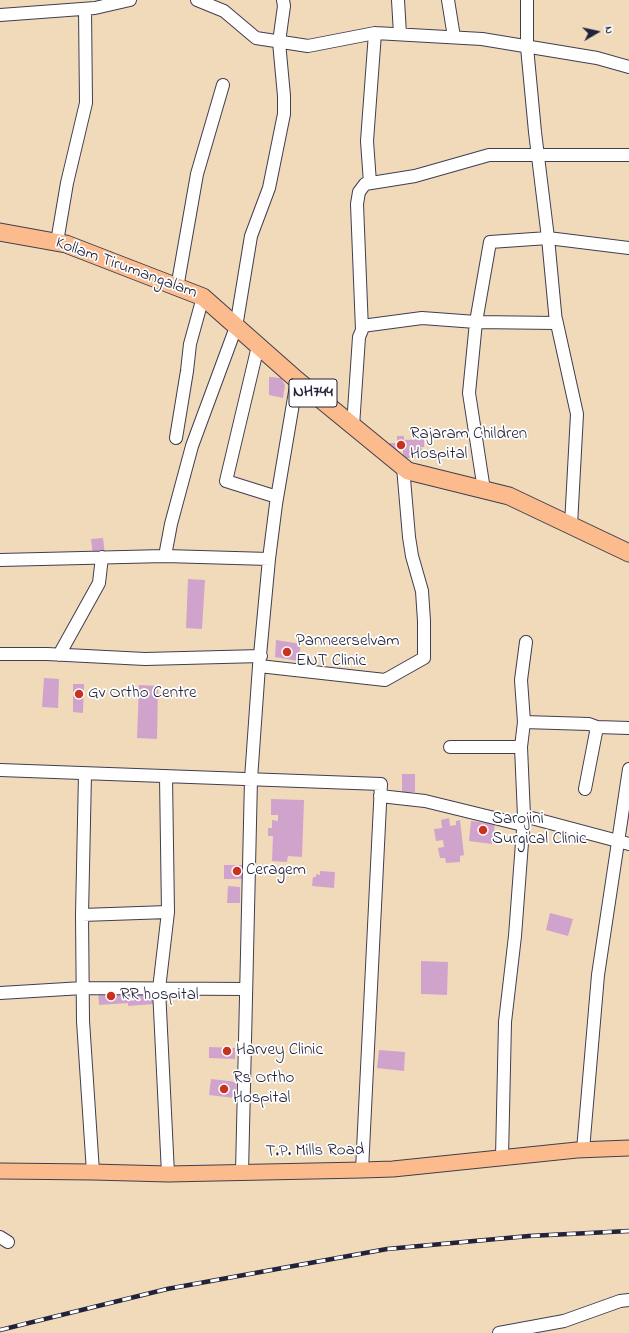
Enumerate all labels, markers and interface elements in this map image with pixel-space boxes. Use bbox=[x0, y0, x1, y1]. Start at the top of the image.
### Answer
north arrow bbox=[577, 12, 617, 52]
text: N bbox=[600, 25, 617, 35]
street label: Kollam Tirumangalam bbox=[52, 234, 200, 304]
road number: NH744 bbox=[289, 379, 337, 407]
place label: Rajaram Children Hospital bbox=[410, 425, 527, 465]
marker: Rajaram Children Hospital bbox=[395, 439, 407, 451]
place label: Panneerselvam ENT Clinic bbox=[296, 632, 399, 672]
marker: Panneerselvam ENT Clinic bbox=[281, 646, 293, 658]
place label: Gv Ortho Centre bbox=[88, 684, 197, 704]
marker: Gv Ortho Centre bbox=[73, 688, 85, 700]
place label: Sarojini Surgical Clinic bbox=[492, 810, 587, 850]
marker: Sarojini Surgical Clinic bbox=[477, 824, 489, 836]
place label: Ceragem bbox=[246, 861, 306, 881]
marker: Ceragem bbox=[231, 865, 243, 877]
place label: RR hospital bbox=[120, 986, 199, 1006]
marker: RR hospital bbox=[105, 990, 117, 1002]
place label: Harvey Clinic bbox=[236, 1041, 323, 1061]
marker: Harvey Clinic bbox=[221, 1045, 233, 1057]
place label: Rs Ortho Hospital bbox=[233, 1069, 294, 1109]
marker: Rs Ortho Hospital bbox=[218, 1083, 230, 1095]
street label: T.P. Mills Road bbox=[265, 1141, 365, 1163]

